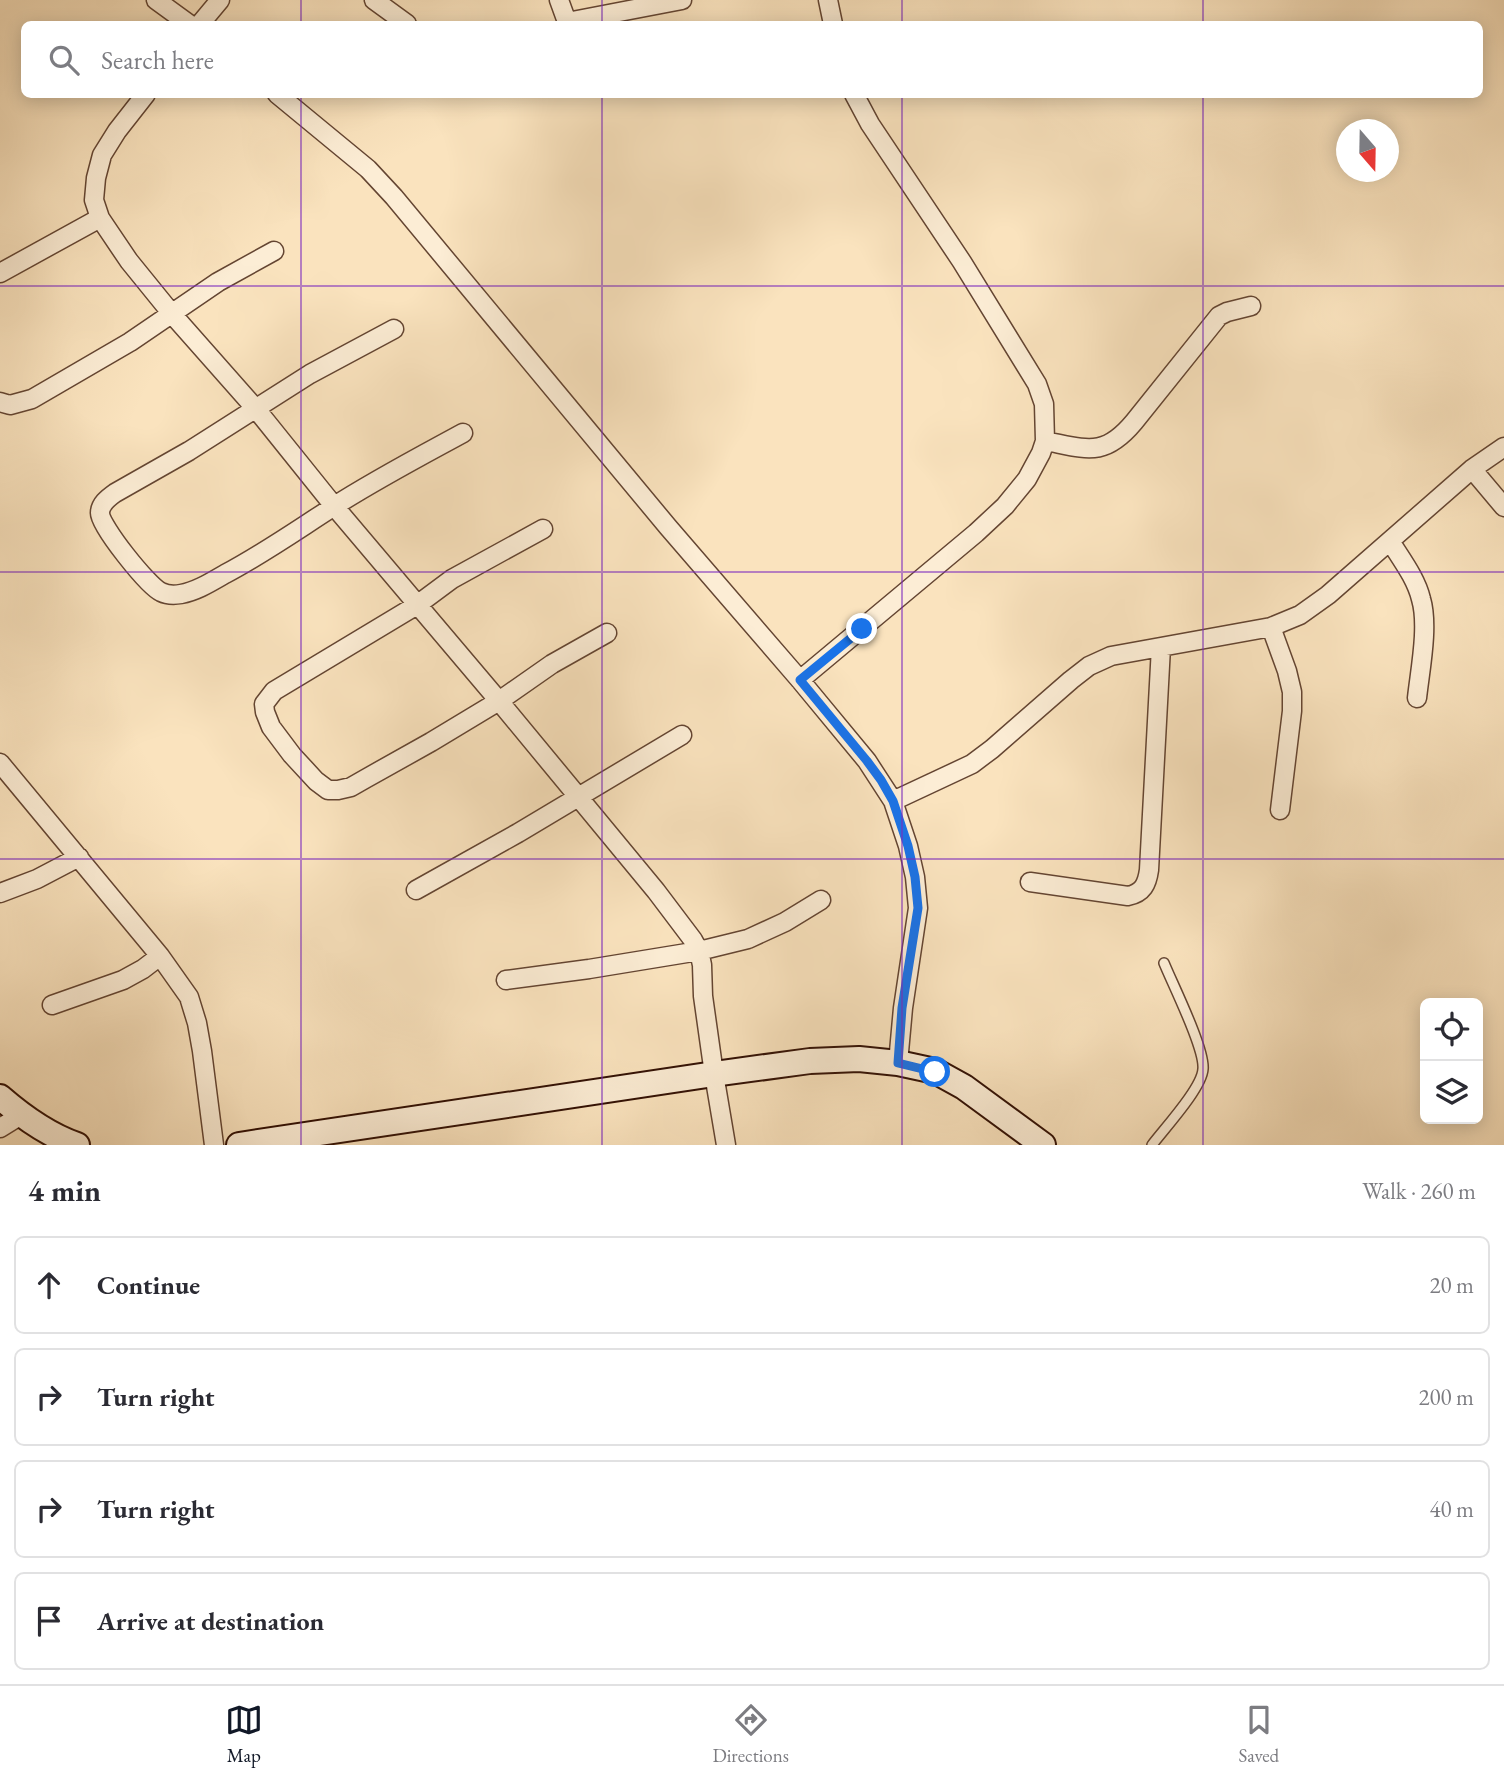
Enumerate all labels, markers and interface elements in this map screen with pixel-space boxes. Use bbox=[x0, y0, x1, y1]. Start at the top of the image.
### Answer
search box bbox=[21, 21, 1483, 98]
icon: search bbox=[45, 41, 83, 79]
text: Search here bbox=[101, 43, 214, 77]
north arrow bbox=[1336, 119, 1399, 182]
route end bbox=[846, 613, 877, 644]
map controls bbox=[1420, 998, 1483, 1124]
button: locate bbox=[1420, 998, 1483, 1061]
route start bbox=[919, 1056, 950, 1087]
button: layers bbox=[1420, 1061, 1483, 1124]
text: 4 min bbox=[28, 1171, 101, 1210]
text: Walk · 260 m bbox=[1362, 1176, 1476, 1206]
icon: ahead bbox=[30, 1266, 68, 1304]
text: Continue bbox=[97, 1268, 200, 1302]
text: 20 m bbox=[1429, 1270, 1474, 1300]
icon: right bbox=[30, 1378, 68, 1416]
text: Turn right bbox=[97, 1380, 215, 1414]
text: 200 m bbox=[1418, 1382, 1474, 1412]
icon: right bbox=[30, 1490, 68, 1528]
text: Turn right bbox=[97, 1492, 215, 1526]
text: 40 m bbox=[1429, 1494, 1474, 1524]
icon: arrive bbox=[30, 1602, 68, 1640]
text: Arrive at destination bbox=[97, 1604, 324, 1638]
tab: Map bbox=[225, 1701, 263, 1768]
tab: Directions bbox=[712, 1701, 789, 1768]
tab: Saved bbox=[1238, 1701, 1279, 1768]

